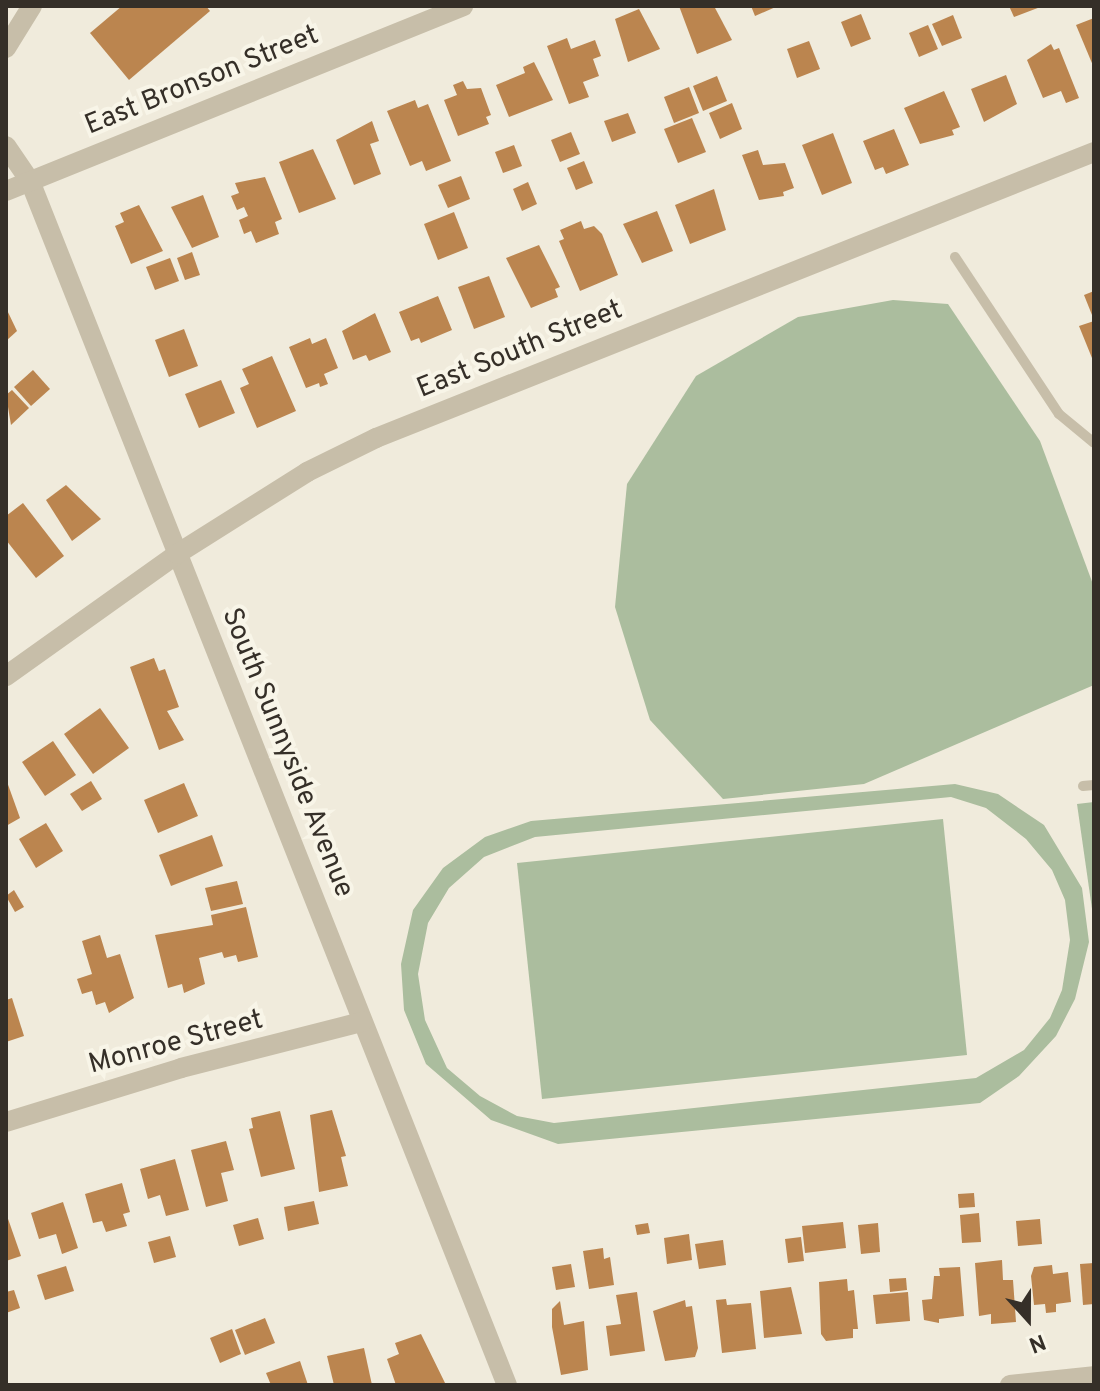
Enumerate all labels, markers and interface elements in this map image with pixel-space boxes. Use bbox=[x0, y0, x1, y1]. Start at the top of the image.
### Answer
street label: East Bronson Street bbox=[80, 19, 324, 143]
street label: East South Street bbox=[412, 294, 628, 406]
street label: South Sunnyside Avenue bbox=[213, 603, 361, 903]
street label: Monroe Street bbox=[85, 1004, 267, 1082]
north arrow bbox=[988, 1279, 1068, 1359]
text: N bbox=[1025, 1326, 1049, 1357]

